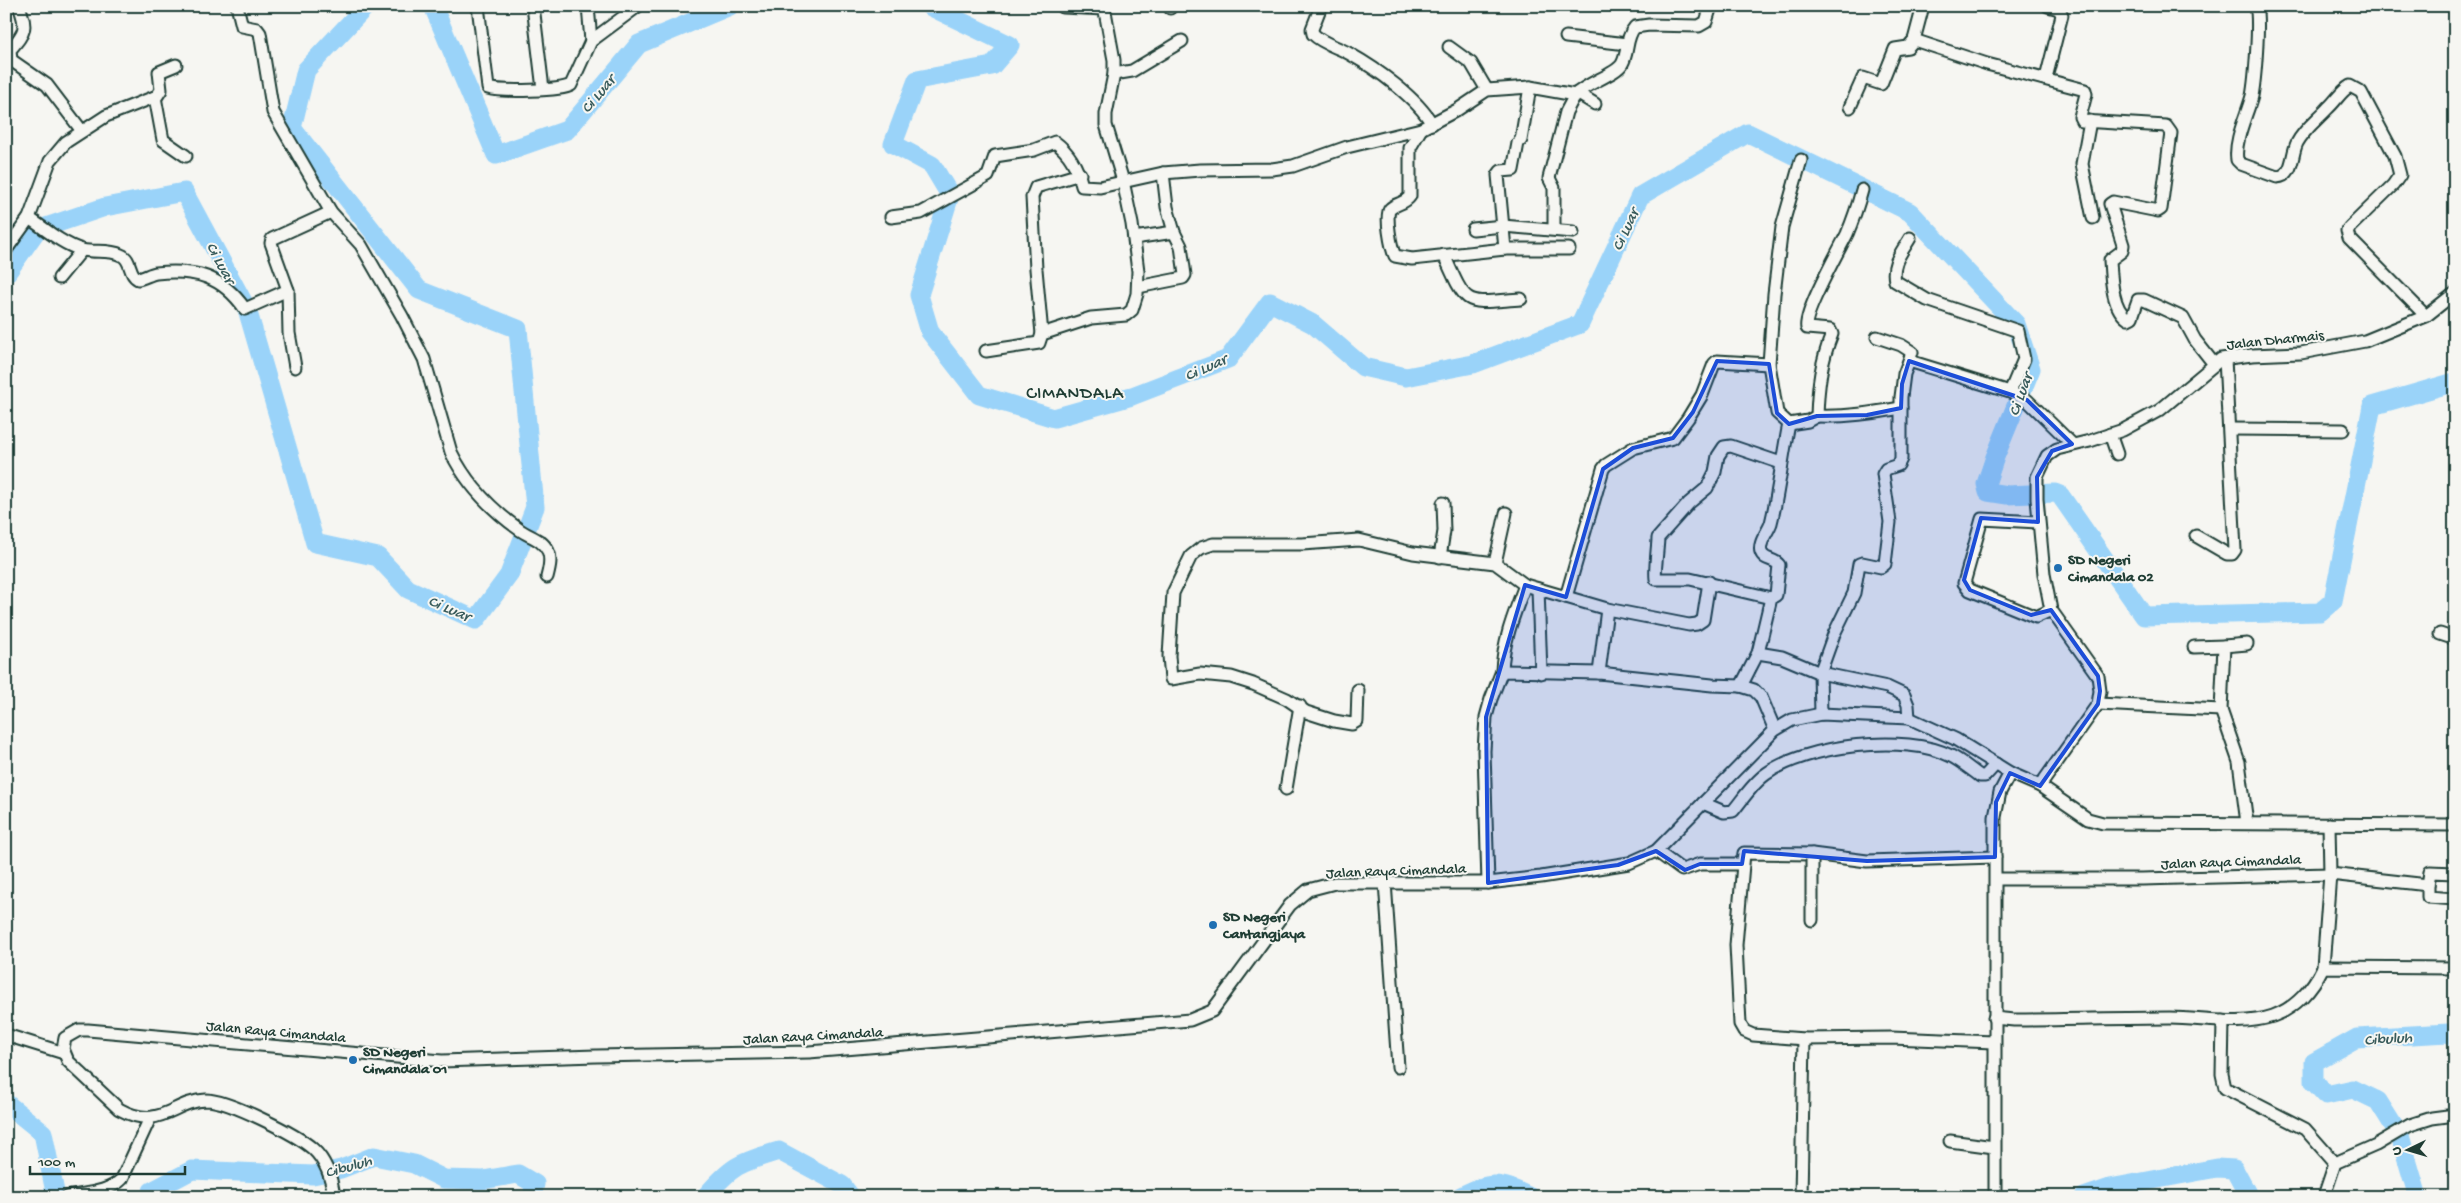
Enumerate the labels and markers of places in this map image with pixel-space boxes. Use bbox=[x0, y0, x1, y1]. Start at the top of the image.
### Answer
place label: SD Negeri Cimandala 02 bbox=[2067, 552, 2154, 587]
marker: SD Negeri Cimandala 02 bbox=[2052, 562, 2064, 574]
place label: SD Negeri Cantangjaya bbox=[1222, 909, 1306, 944]
marker: SD Negeri Cantangjaya bbox=[1207, 919, 1219, 931]
place label: SD Negeri Cimandala 01 bbox=[362, 1044, 447, 1079]
marker: SD Negeri Cimandala 01 bbox=[347, 1054, 359, 1066]

